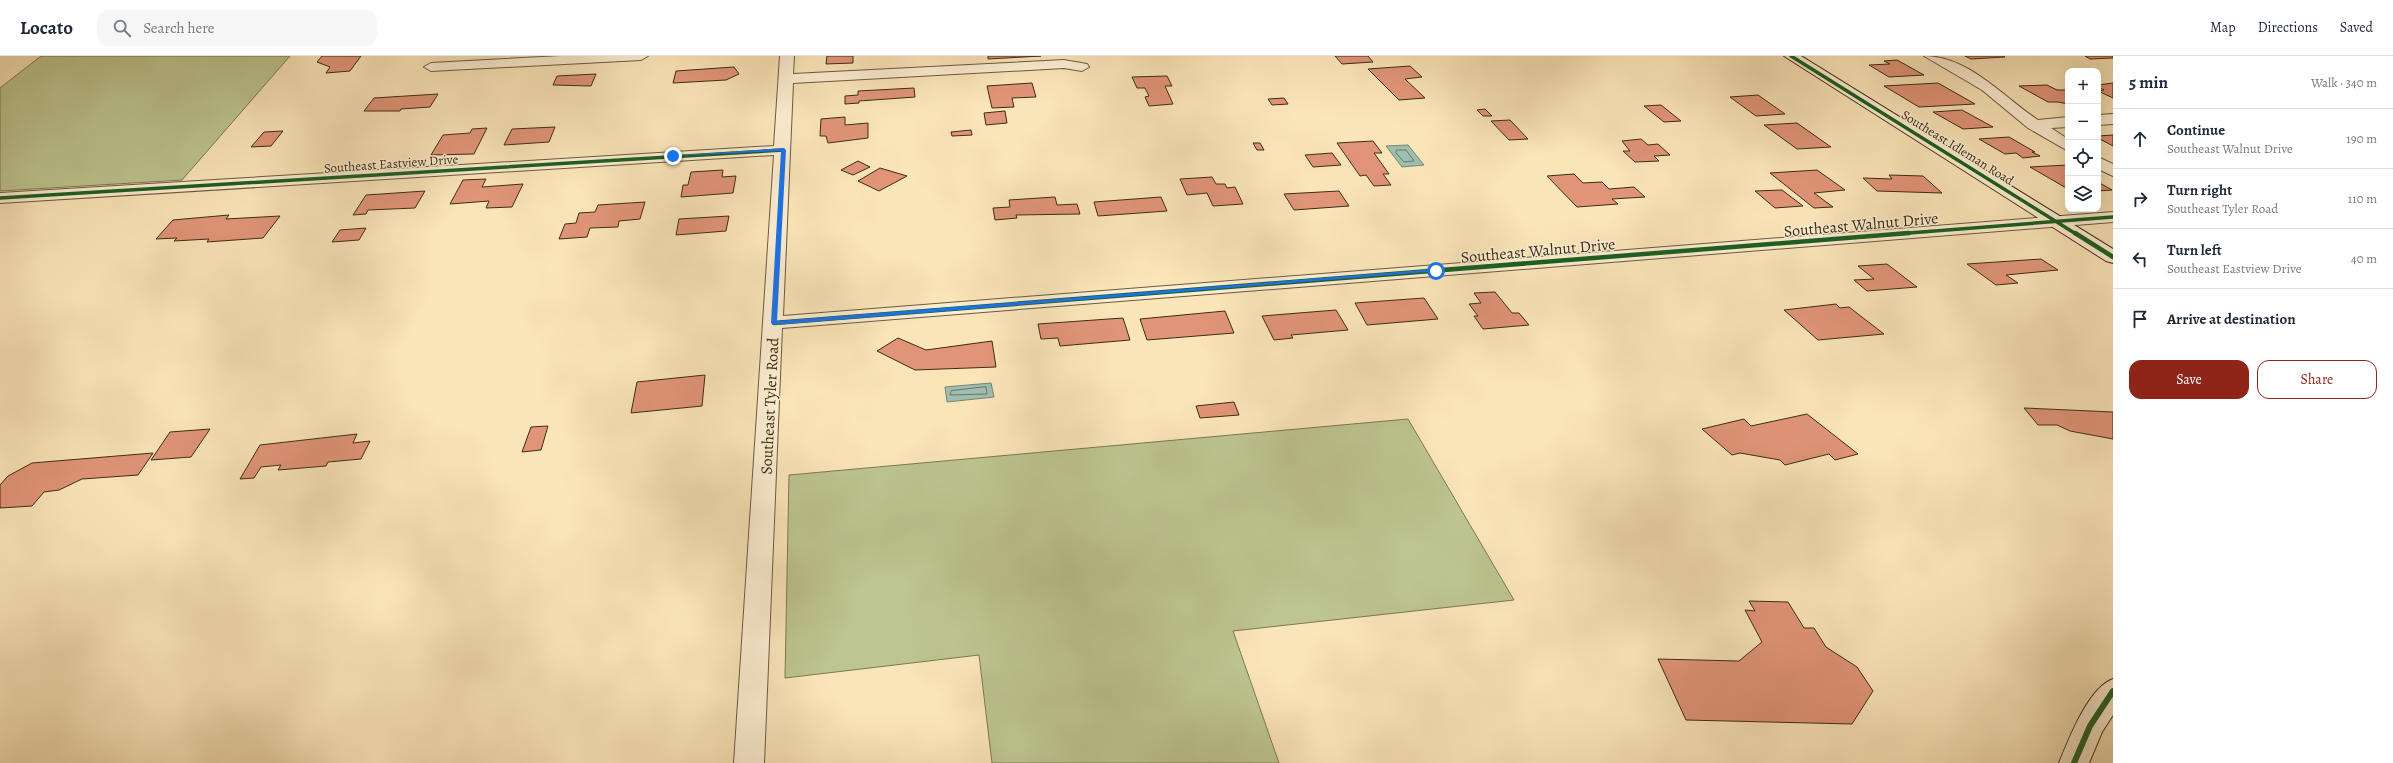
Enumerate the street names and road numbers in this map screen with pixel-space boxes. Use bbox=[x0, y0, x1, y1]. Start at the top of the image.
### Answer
street label: Southeast Idleman Road bbox=[1898, 106, 2017, 189]
street label: Southeast Eastview Drive bbox=[323, 150, 459, 177]
street label: Southeast Walnut Drive bbox=[1783, 207, 1939, 243]
street label: Southeast Walnut Drive bbox=[1460, 233, 1616, 269]
street label: Southeast Tyler Road bbox=[755, 337, 785, 475]

